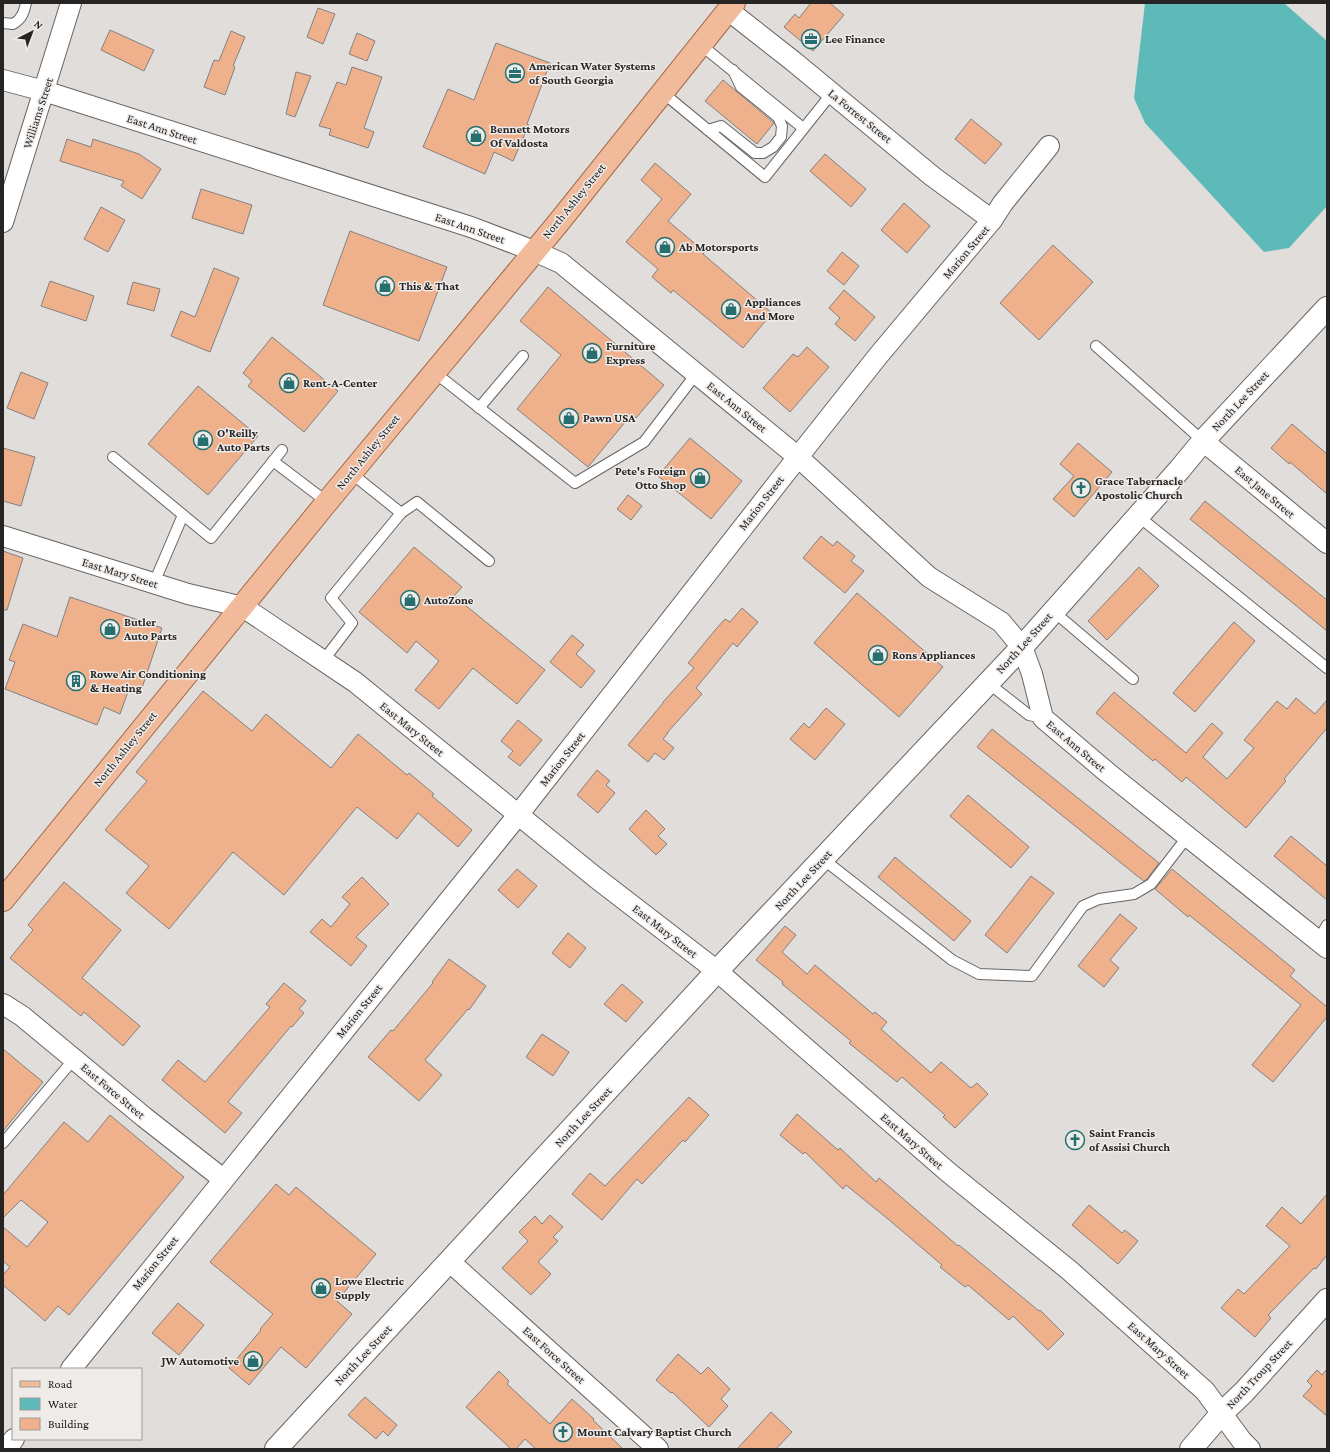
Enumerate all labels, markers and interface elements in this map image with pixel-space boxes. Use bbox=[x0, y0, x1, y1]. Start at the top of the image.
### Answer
north arrow bbox=[12, 12, 52, 52]
text: N bbox=[32, 18, 46, 32]
office icon: Lee Finance bbox=[800, 28, 822, 50]
place label: Lee Finance bbox=[825, 32, 886, 46]
place label: American Water Systems of South Georgia bbox=[528, 59, 656, 87]
office icon: American Water Systems of South Georgia bbox=[504, 62, 526, 84]
street label: Williams Street bbox=[20, 75, 56, 150]
street label: La Forrest Street bbox=[825, 86, 896, 147]
street label: East Ann Street bbox=[125, 111, 200, 147]
place label: Bennett Motors Of Valdosta bbox=[490, 122, 570, 150]
shop icon: Bennett Motors Of Valdosta bbox=[465, 125, 487, 147]
street label: North Ashley Street bbox=[539, 160, 609, 242]
street label: East Ann Street bbox=[433, 209, 508, 247]
street label: Marion Street bbox=[940, 222, 993, 282]
shop icon: Ab Motorsports bbox=[654, 236, 676, 258]
place label: Ab Motorsports bbox=[678, 240, 758, 254]
shop icon: This & That bbox=[374, 275, 396, 297]
place label: This & That bbox=[399, 279, 460, 293]
place label: Appliances And More bbox=[744, 295, 801, 323]
shop icon: Appliances And More bbox=[720, 298, 742, 320]
place label: Furniture Express bbox=[606, 339, 656, 367]
shop icon: Furniture Express bbox=[581, 342, 603, 364]
street label: North Lee Street bbox=[1208, 367, 1272, 434]
shop icon: Rent-A-Center bbox=[278, 372, 300, 394]
place label: Rent-A-Center bbox=[303, 376, 378, 390]
street label: East Ann Street bbox=[704, 379, 771, 436]
shop icon: Pawn USA bbox=[558, 407, 580, 429]
street label: North Ashley Street bbox=[333, 411, 403, 493]
place label: Pawn USA bbox=[583, 411, 636, 425]
place label: O'Reilly Auto Parts bbox=[216, 426, 270, 454]
shop icon: O'Reilly Auto Parts bbox=[192, 429, 214, 451]
street label: East Jane Street bbox=[1232, 463, 1299, 522]
place label: Pete's Foreign Otto Shop bbox=[615, 464, 686, 492]
shop icon: Pete's Foreign Otto Shop bbox=[689, 467, 711, 489]
street label: Marion Street bbox=[735, 472, 787, 533]
place label: Grace Tabernacle Apostolic Church bbox=[1094, 474, 1183, 502]
church icon: Grace Tabernacle Apostolic Church bbox=[1070, 477, 1092, 499]
street label: East Mary Street bbox=[80, 555, 161, 591]
shop icon: AutoZone bbox=[399, 589, 421, 611]
place label: AutoZone bbox=[423, 593, 474, 607]
street label: North Lee Street bbox=[993, 609, 1056, 677]
place label: Butler Auto Parts bbox=[123, 615, 177, 643]
shop icon: Butler Auto Parts bbox=[99, 618, 121, 640]
shop icon: Rons Appliances bbox=[867, 644, 889, 666]
place label: Rons Appliances bbox=[892, 648, 975, 662]
place label: Rowe Air Conditioning & Heating bbox=[90, 667, 206, 695]
building icon: Rowe Air Conditioning & Heating bbox=[65, 670, 87, 692]
street label: East Mary Street bbox=[377, 699, 448, 760]
street label: North Ashley Street bbox=[90, 708, 160, 790]
street label: East Ann Street bbox=[1044, 717, 1109, 776]
street label: Marion Street bbox=[536, 728, 588, 789]
street label: North Lee Street bbox=[771, 846, 835, 913]
street label: East Mary Street bbox=[630, 901, 701, 961]
street label: Marion Street bbox=[333, 980, 386, 1041]
street label: East Force Street bbox=[78, 1060, 149, 1122]
street label: North Lee Street bbox=[551, 1083, 615, 1150]
street label: East Mary Street bbox=[878, 1110, 947, 1173]
place label: Saint Francis of Assisi Church bbox=[1089, 1126, 1170, 1154]
church icon: Saint Francis of Assisi Church bbox=[1064, 1129, 1086, 1151]
street label: Marion Street bbox=[129, 1232, 182, 1293]
place label: Lowe Electric Supply bbox=[335, 1274, 405, 1302]
shop icon: Lowe Electric Supply bbox=[310, 1277, 332, 1299]
street label: East Mary Street bbox=[1125, 1318, 1194, 1382]
street label: North Lee Street bbox=[331, 1321, 395, 1388]
street label: East Force Street bbox=[520, 1323, 589, 1387]
street label: North Troup Street bbox=[1223, 1335, 1296, 1412]
shop icon: JW Automotive bbox=[242, 1350, 264, 1372]
place label: JW Automotive bbox=[160, 1354, 239, 1368]
legend bbox=[12, 1368, 142, 1440]
text: Road bbox=[48, 1377, 73, 1391]
text: Water bbox=[48, 1397, 78, 1411]
text: Building bbox=[48, 1417, 89, 1431]
church icon: Mount Calvary Baptist Church bbox=[552, 1421, 574, 1443]
place label: Mount Calvary Baptist Church bbox=[577, 1425, 732, 1439]

